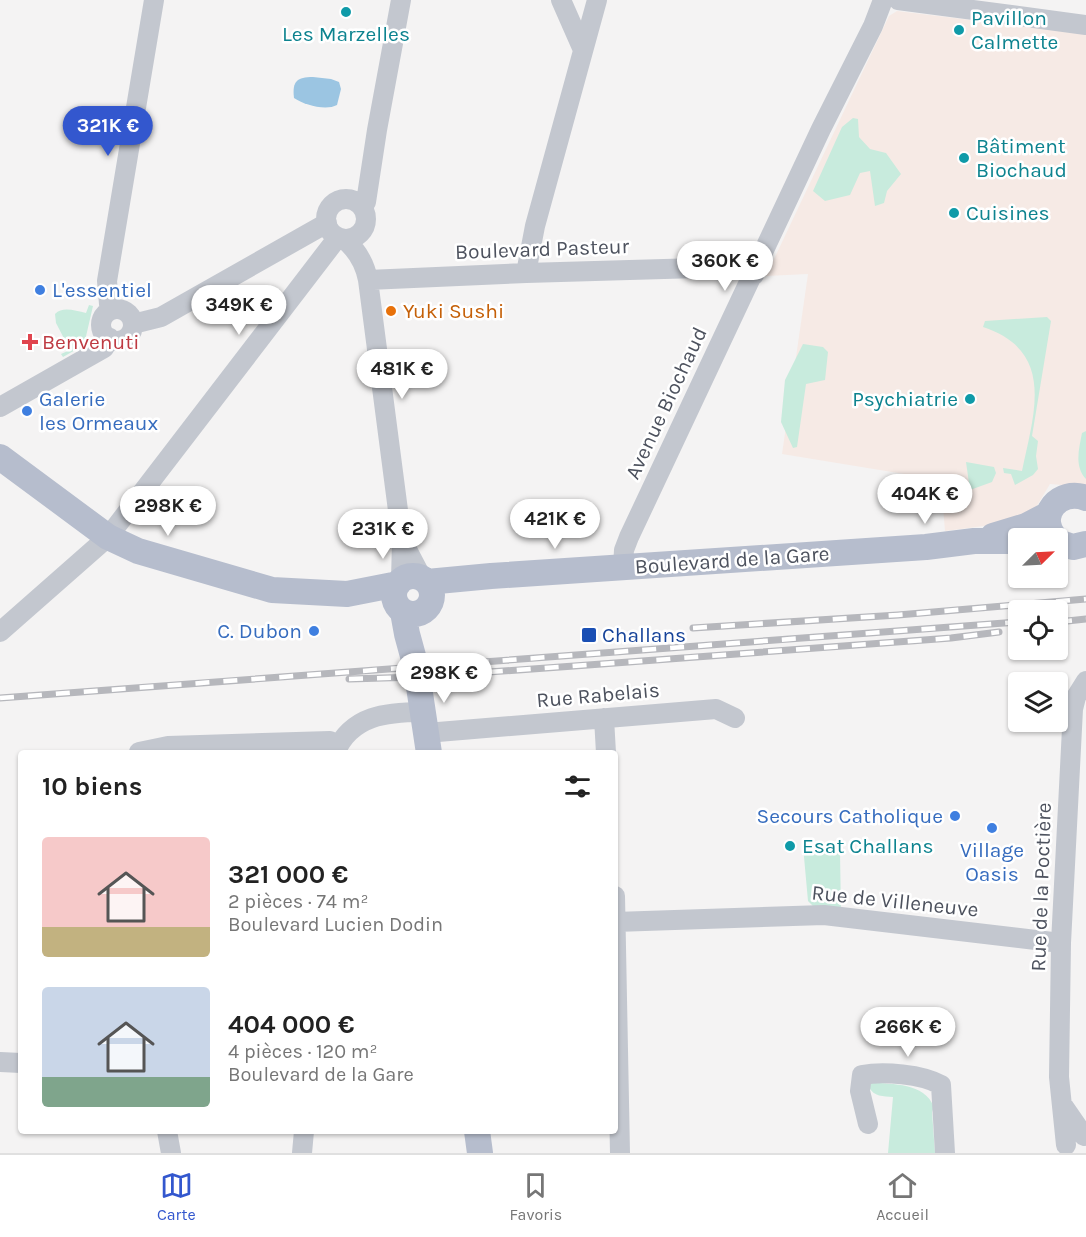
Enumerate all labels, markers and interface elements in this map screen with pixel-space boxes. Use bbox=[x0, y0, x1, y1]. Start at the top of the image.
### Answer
marker: Les Marzelles bbox=[339, 5, 353, 19]
place label: Pavillon Calmette bbox=[971, 6, 1058, 54]
place label: Les Marzelles bbox=[282, 22, 410, 46]
marker: Pavillon Calmette bbox=[952, 23, 966, 37]
pin: 321K € bbox=[59, 106, 157, 157]
text: 321K € bbox=[77, 114, 139, 137]
place label: Bâtiment Biochaud bbox=[976, 134, 1067, 182]
marker: Bâtiment Biochaud bbox=[957, 151, 971, 165]
place label: Cuisines bbox=[966, 201, 1050, 225]
marker: Cuisines bbox=[947, 206, 961, 220]
street label: Boulevard Pasteur bbox=[455, 234, 630, 264]
pin: 360K € bbox=[676, 241, 774, 292]
text: 360K € bbox=[691, 249, 759, 272]
place label: L'essentiel bbox=[52, 278, 152, 302]
marker: L'essentiel bbox=[33, 283, 47, 297]
pin: 349K € bbox=[190, 285, 288, 336]
text: 349K € bbox=[205, 293, 273, 316]
place label: Yuki Sushi bbox=[403, 299, 504, 323]
marker: Yuki Sushi bbox=[384, 304, 398, 318]
street label: Avenue Biochaud bbox=[620, 323, 712, 483]
place label: Benvenuti bbox=[42, 330, 139, 354]
marker: Benvenuti bbox=[23, 335, 37, 349]
pin: 481K € bbox=[353, 349, 451, 400]
text: 481K € bbox=[371, 357, 433, 380]
place label: Galerie les Ormeaux bbox=[39, 387, 159, 435]
place label: Psychiatrie bbox=[852, 387, 958, 411]
marker: Psychiatrie bbox=[963, 392, 977, 406]
marker: Galerie les Ormeaux bbox=[20, 404, 34, 418]
pin: 404K € bbox=[876, 474, 974, 525]
text: 404K € bbox=[891, 482, 959, 505]
pin: 298K € bbox=[119, 486, 217, 537]
text: 298K € bbox=[134, 494, 202, 517]
pin: 421K € bbox=[506, 499, 604, 550]
text: 421K € bbox=[524, 507, 586, 530]
pin: 231K € bbox=[334, 509, 432, 560]
text: 231K € bbox=[352, 517, 414, 540]
north arrow bbox=[1008, 528, 1068, 588]
map controls bbox=[1008, 528, 1068, 732]
street label: Boulevard de la Gare bbox=[634, 541, 830, 579]
button: locate bbox=[1008, 600, 1068, 660]
place label: C. Dubon bbox=[217, 619, 302, 643]
place label: Challans bbox=[602, 623, 686, 647]
marker: C. Dubon bbox=[307, 624, 321, 638]
marker: Challans bbox=[580, 626, 598, 644]
pin: 298K € bbox=[395, 653, 493, 704]
text: 298K € bbox=[410, 661, 478, 684]
button: layers bbox=[1008, 672, 1068, 732]
street label: Rue Rabelais bbox=[535, 678, 661, 712]
icon: filters bbox=[561, 770, 594, 803]
text: 10 biens bbox=[42, 771, 142, 802]
street label: Rue de la Poctière bbox=[1026, 802, 1056, 972]
place label: Secours Catholique bbox=[756, 804, 943, 828]
marker: Secours Catholique bbox=[948, 809, 962, 823]
marker: Village Oasis bbox=[985, 821, 999, 835]
place label: Esat Challans bbox=[802, 834, 933, 858]
place label: Village Oasis bbox=[960, 838, 1024, 886]
marker: Esat Challans bbox=[783, 839, 797, 853]
text: 321 000 € bbox=[228, 859, 348, 890]
icon: home bbox=[90, 861, 162, 933]
street label: Rue de Villeneuve bbox=[810, 880, 980, 922]
text: 2 pièces · 74 m² bbox=[228, 890, 368, 913]
text: Boulevard Lucien Dodin bbox=[228, 913, 443, 936]
pin: 266K € bbox=[859, 1007, 957, 1058]
text: 404 000 € bbox=[228, 1009, 354, 1040]
icon: home bbox=[90, 1011, 162, 1083]
text: 266K € bbox=[874, 1015, 942, 1038]
text: 4 pièces · 120 m² bbox=[228, 1040, 378, 1063]
text: Boulevard de la Gare bbox=[228, 1063, 414, 1086]
tab: Carte bbox=[157, 1169, 196, 1224]
tab: Favoris bbox=[510, 1169, 562, 1224]
tab: Accueil bbox=[876, 1169, 929, 1224]

